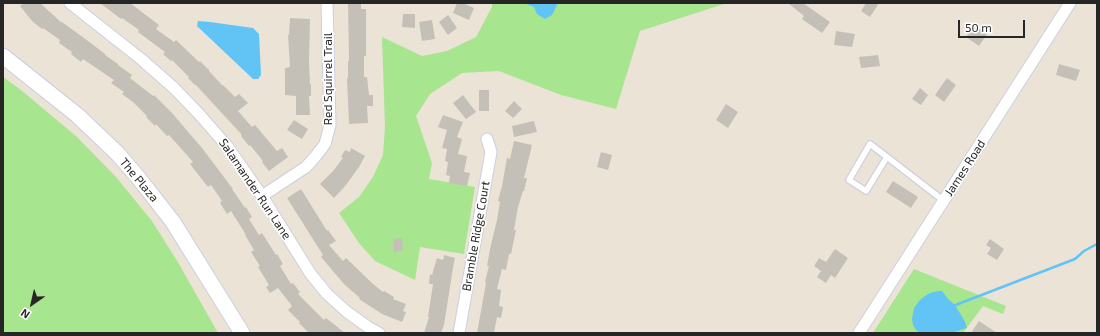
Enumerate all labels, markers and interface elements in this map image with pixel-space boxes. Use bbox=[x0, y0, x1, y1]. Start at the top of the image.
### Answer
scale bar bbox=[960, 12, 1027, 38]
text: 50 m bbox=[965, 20, 992, 34]
street label: Red Squirrel Trail bbox=[321, 33, 335, 125]
street label: Salamander Run Lane bbox=[216, 136, 294, 242]
street label: James Road bbox=[942, 137, 988, 199]
street label: The Plaza bbox=[116, 155, 162, 205]
street label: Bramble Ridge Court bbox=[459, 180, 493, 292]
north arrow bbox=[12, 284, 52, 324]
text: N bbox=[18, 307, 32, 322]

